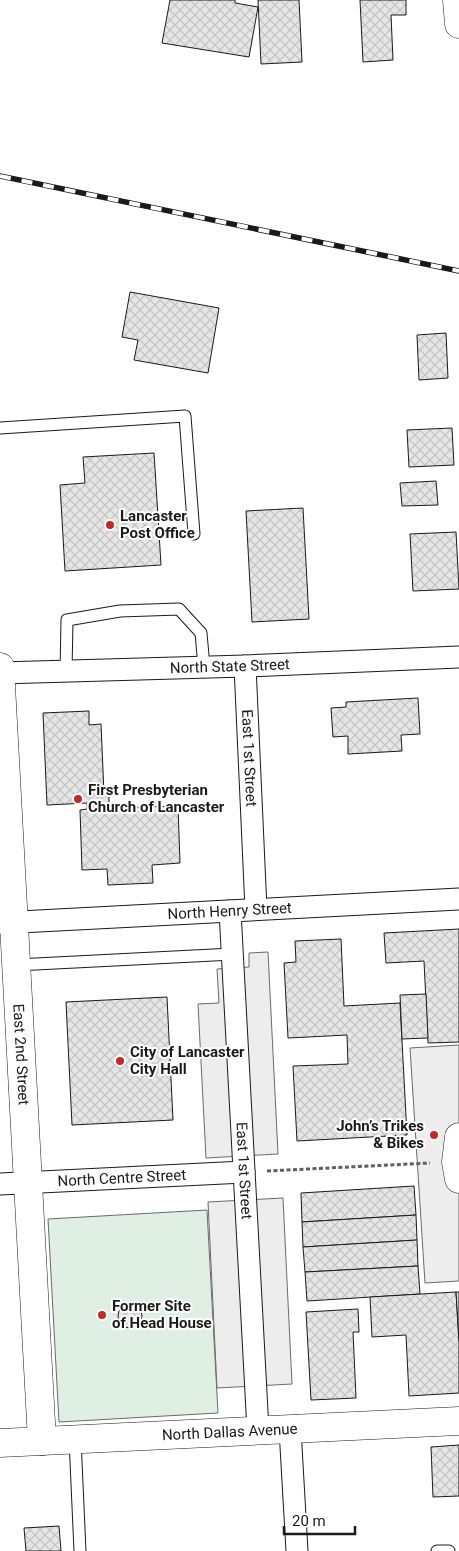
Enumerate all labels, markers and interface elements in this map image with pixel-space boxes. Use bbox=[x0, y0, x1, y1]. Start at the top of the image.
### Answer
place label: Lancaster Post Office bbox=[120, 507, 195, 542]
marker: Lancaster Post Office bbox=[104, 519, 116, 531]
street label: North State Street bbox=[170, 655, 290, 677]
street label: East 1st Street bbox=[238, 709, 260, 807]
place label: First Presbyterian Church of Lancaster bbox=[88, 781, 225, 816]
marker: First Presbyterian Church of Lancaster bbox=[72, 793, 84, 805]
street label: North Henry Street bbox=[167, 899, 292, 923]
street label: East 2nd Street bbox=[9, 1003, 33, 1106]
place label: City of Lancaster City Hall bbox=[130, 1043, 245, 1078]
marker: City of Lancaster City Hall bbox=[114, 1055, 126, 1067]
place label: John’s Trikes & Bikes bbox=[336, 1117, 424, 1152]
street label: East 1st Street bbox=[232, 1121, 256, 1220]
marker: John’s Trikes & Bikes bbox=[428, 1129, 440, 1141]
street label: North Centre Street bbox=[57, 1166, 187, 1190]
place label: Former Site of Head House bbox=[112, 1297, 212, 1332]
marker: Former Site of Head House bbox=[96, 1309, 108, 1321]
street label: North Dallas Avenue bbox=[162, 1420, 298, 1444]
scale bar bbox=[284, 1504, 355, 1536]
text: 20 m bbox=[292, 1512, 326, 1530]

